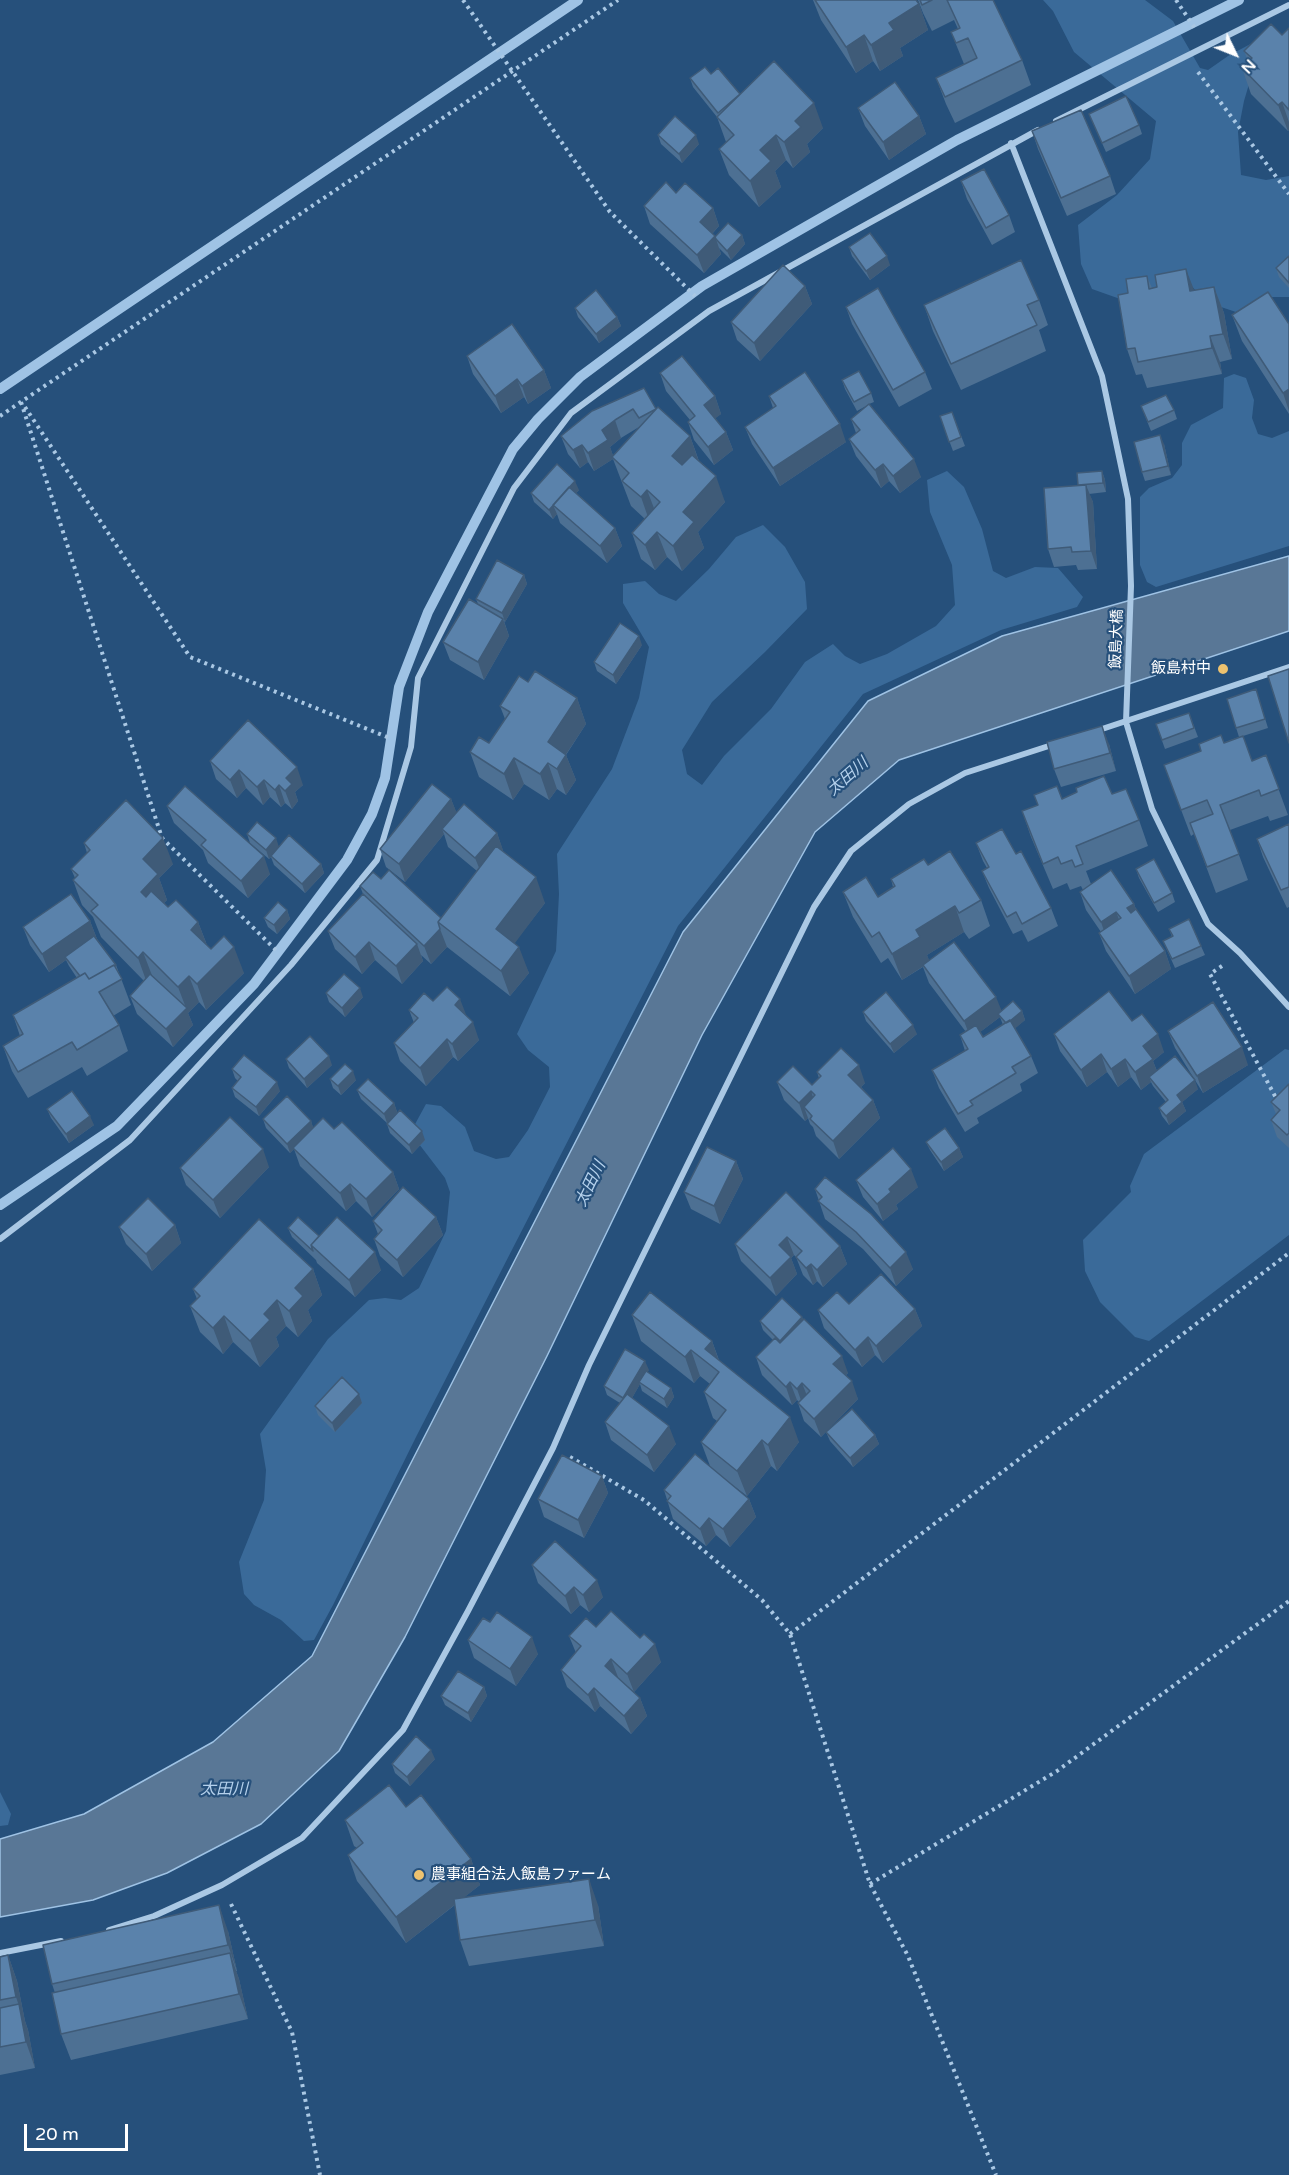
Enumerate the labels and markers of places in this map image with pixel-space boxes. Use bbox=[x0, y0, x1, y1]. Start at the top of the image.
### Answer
place label: 飯島村中 bbox=[1151, 660, 1211, 678]
marker: 飯島村中 bbox=[1216, 662, 1230, 676]
place label: 農事組合法人飯島ファーム bbox=[431, 1866, 611, 1884]
marker: 農事組合法人飯島ファーム bbox=[412, 1868, 426, 1882]

